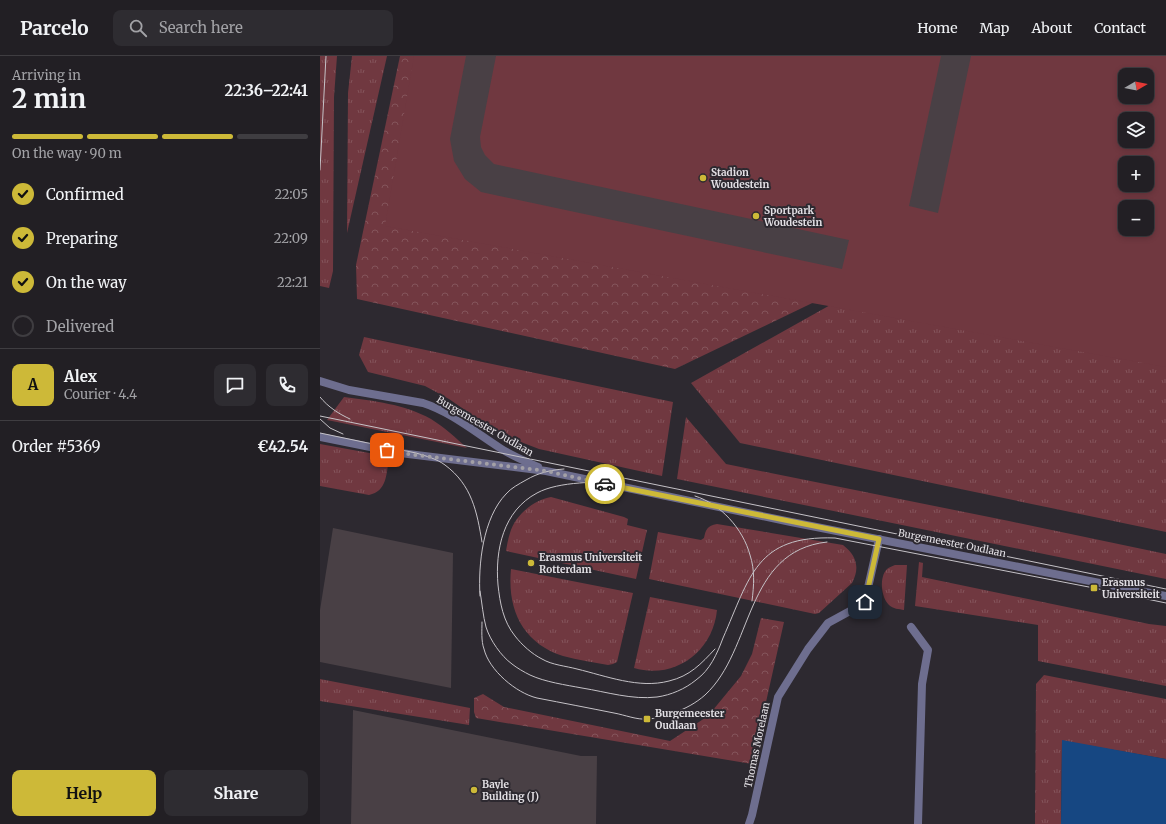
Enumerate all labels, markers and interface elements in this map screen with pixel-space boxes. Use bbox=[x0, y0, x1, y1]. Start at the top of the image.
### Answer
search box bbox=[113, 10, 393, 46]
text: Parcelo bbox=[20, 16, 89, 40]
icon: search bbox=[127, 17, 149, 39]
text: Search here bbox=[159, 18, 243, 37]
text: Home bbox=[917, 19, 958, 37]
text: Map bbox=[980, 19, 1009, 37]
text: About bbox=[1031, 19, 1072, 37]
text: Contact bbox=[1094, 19, 1146, 37]
text: Arriving in bbox=[12, 67, 81, 84]
north arrow bbox=[1118, 68, 1154, 104]
map controls bbox=[1118, 68, 1154, 236]
text: 22:36–22:41 bbox=[225, 81, 308, 100]
text: 2 min bbox=[12, 82, 86, 115]
button: layers bbox=[1118, 112, 1154, 148]
text: On the way · 90 m bbox=[12, 145, 122, 162]
button: + bbox=[1118, 156, 1154, 192]
place label: Stadion Woudestein bbox=[710, 166, 769, 191]
marker: Stadion Woudestein bbox=[698, 173, 708, 183]
icon: check bbox=[12, 183, 34, 205]
text: Confirmed bbox=[46, 185, 124, 204]
text: 22:05 bbox=[274, 186, 308, 203]
button: − bbox=[1118, 200, 1154, 236]
place label: Sportpark Woudestein bbox=[763, 204, 822, 229]
marker: Sportpark Woudestein bbox=[751, 211, 761, 221]
icon: check bbox=[12, 227, 34, 249]
text: Preparing bbox=[46, 229, 118, 248]
text: 22:09 bbox=[274, 230, 308, 247]
icon: check bbox=[12, 271, 34, 293]
text: On the way bbox=[46, 273, 127, 292]
text: 22:21 bbox=[277, 274, 308, 291]
text: Delivered bbox=[46, 317, 114, 336]
button: chat bbox=[214, 364, 256, 406]
button: phone bbox=[266, 364, 308, 406]
text: Alex bbox=[64, 367, 97, 386]
text: A bbox=[28, 375, 38, 394]
text: Courier · 4.4 bbox=[64, 386, 137, 403]
street label: Burgemeester Oudlaan bbox=[434, 393, 536, 459]
pin bbox=[370, 433, 404, 467]
text: Order #5369 bbox=[12, 437, 101, 456]
text: €42.54 bbox=[257, 437, 308, 456]
icon: bag bbox=[376, 439, 398, 461]
courier bbox=[585, 464, 625, 504]
icon: car bbox=[594, 473, 616, 495]
street label: Burgemeester Oudlaan bbox=[897, 526, 1008, 560]
place label: Erasmus Universiteit Rotterdam bbox=[539, 551, 642, 576]
marker: Erasmus Universiteit Rotterdam bbox=[526, 558, 536, 568]
place label: Erasmus Universiteit bbox=[1102, 576, 1160, 601]
marker: Erasmus Universiteit bbox=[1089, 583, 1099, 593]
pin bbox=[848, 585, 882, 619]
icon: home bbox=[854, 591, 876, 613]
street label: Thomas Morelaan bbox=[742, 700, 773, 789]
place label: Burgemeester Oudlaan bbox=[655, 707, 725, 732]
marker: Burgemeester Oudlaan bbox=[642, 714, 652, 724]
button: Help bbox=[12, 770, 156, 816]
button: Share bbox=[164, 770, 308, 816]
place label: Bayle Building (J) bbox=[482, 778, 539, 803]
marker: Bayle Building (J) bbox=[469, 785, 479, 795]

